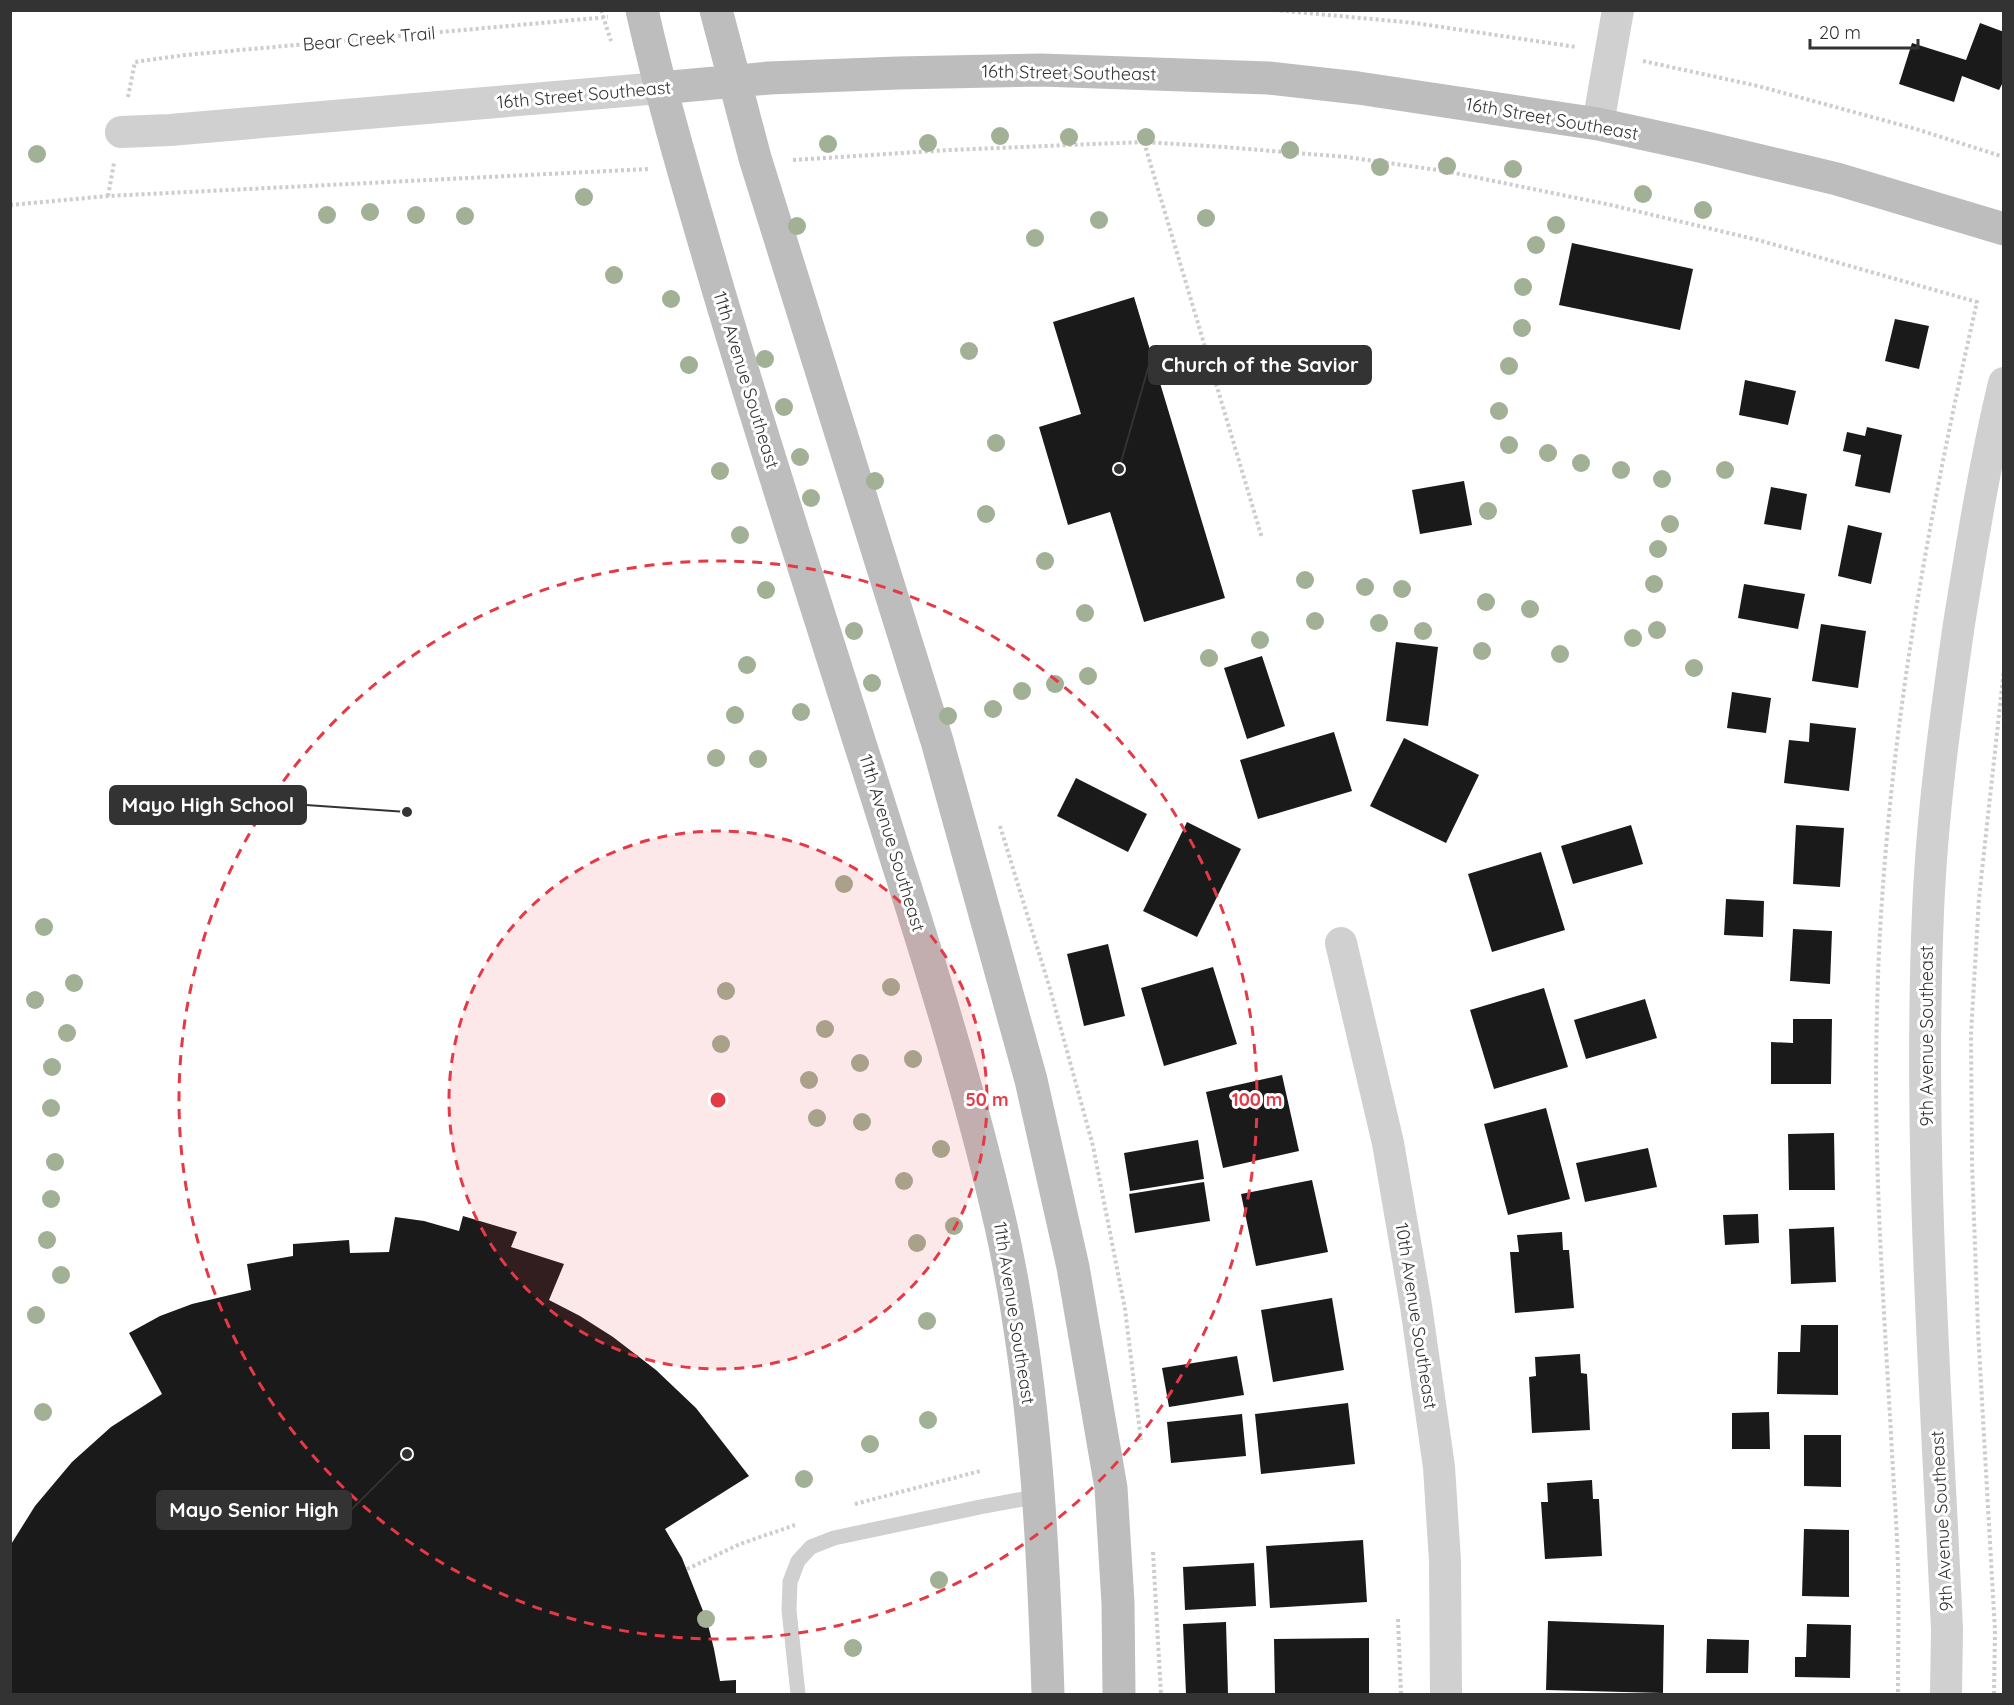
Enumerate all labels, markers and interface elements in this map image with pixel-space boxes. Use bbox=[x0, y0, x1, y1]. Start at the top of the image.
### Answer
scale bar bbox=[1810, 12, 1918, 50]
street label: Bear Creek Trail bbox=[302, 21, 436, 56]
text: 20 m bbox=[1819, 21, 1861, 44]
street label: 16th Street Southeast bbox=[981, 59, 1157, 86]
street label: 16th Street Southeast bbox=[496, 75, 672, 114]
street label: 16th Street Southeast bbox=[1464, 92, 1640, 145]
street label: 11th Avenue Southeast bbox=[709, 288, 784, 471]
callout: Church of the Savior bbox=[1149, 346, 1371, 384]
text: Church of the Savior bbox=[1161, 352, 1359, 377]
street label: 11th Avenue Southeast bbox=[855, 751, 930, 934]
callout: Mayo High School bbox=[110, 786, 306, 824]
text: Mayo High School bbox=[122, 792, 294, 817]
street label: 9th Avenue Southeast bbox=[1915, 945, 1938, 1127]
text: 50 m bbox=[965, 1088, 1009, 1111]
text: 100 m bbox=[1232, 1088, 1282, 1111]
centre of rings bbox=[708, 1090, 728, 1110]
street label: 11th Avenue Southeast bbox=[989, 1220, 1040, 1406]
street label: 10th Avenue Southeast bbox=[1390, 1221, 1443, 1411]
street label: 9th Avenue Southeast bbox=[1925, 1430, 1958, 1612]
callout: Mayo Senior High bbox=[157, 1491, 351, 1529]
text: Mayo Senior High bbox=[169, 1497, 339, 1522]

